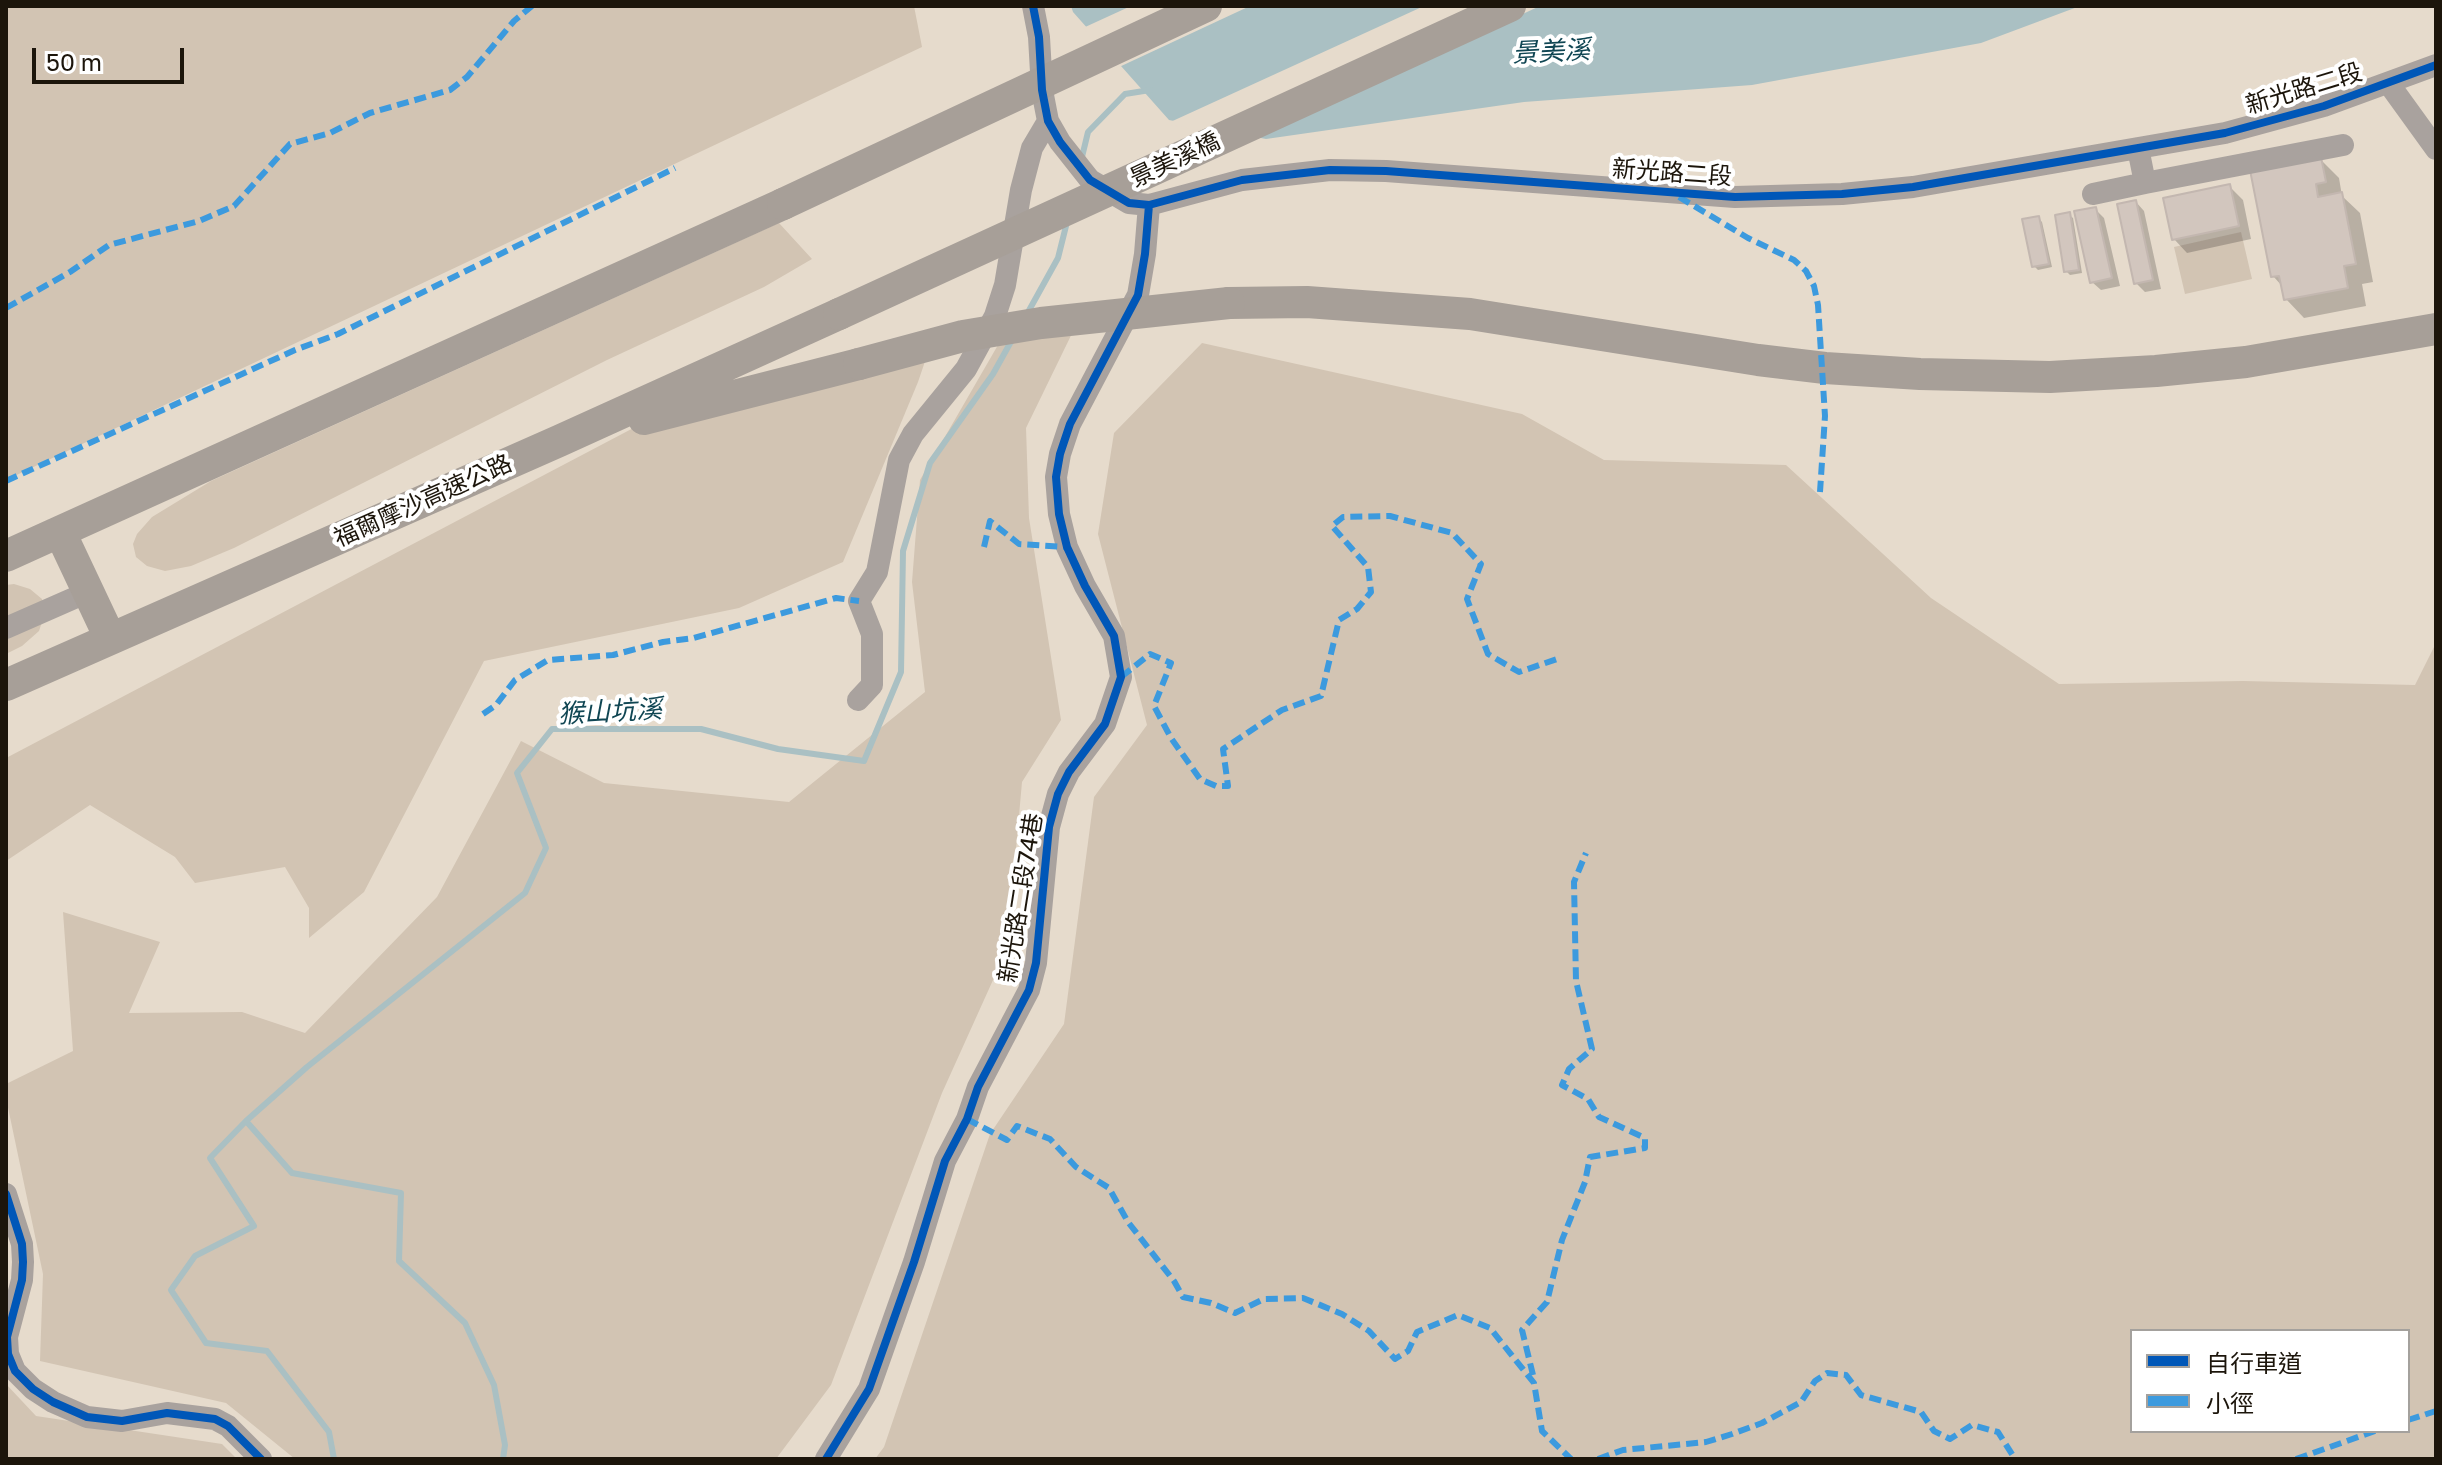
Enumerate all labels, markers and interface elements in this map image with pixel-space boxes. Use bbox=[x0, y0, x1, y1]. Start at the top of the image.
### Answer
scale bar bbox=[36, 32, 188, 82]
water label: 景美溪 bbox=[1511, 34, 1591, 70]
text: 50 m bbox=[46, 47, 102, 76]
street label: 新光路二段 bbox=[2242, 58, 2366, 120]
street label: 景美溪橋 bbox=[1125, 127, 1225, 193]
street label: 新光路二段 bbox=[1611, 154, 1733, 192]
street label: 福爾摩沙高速公路 bbox=[329, 449, 517, 553]
water label: 猴山坑溪 bbox=[557, 694, 663, 730]
street label: 新光路二段74巷 bbox=[993, 811, 1049, 985]
legend bbox=[2130, 1329, 2410, 1433]
text: 自行車道 bbox=[2206, 1348, 2302, 1377]
text: 小徑 bbox=[2206, 1388, 2254, 1417]

